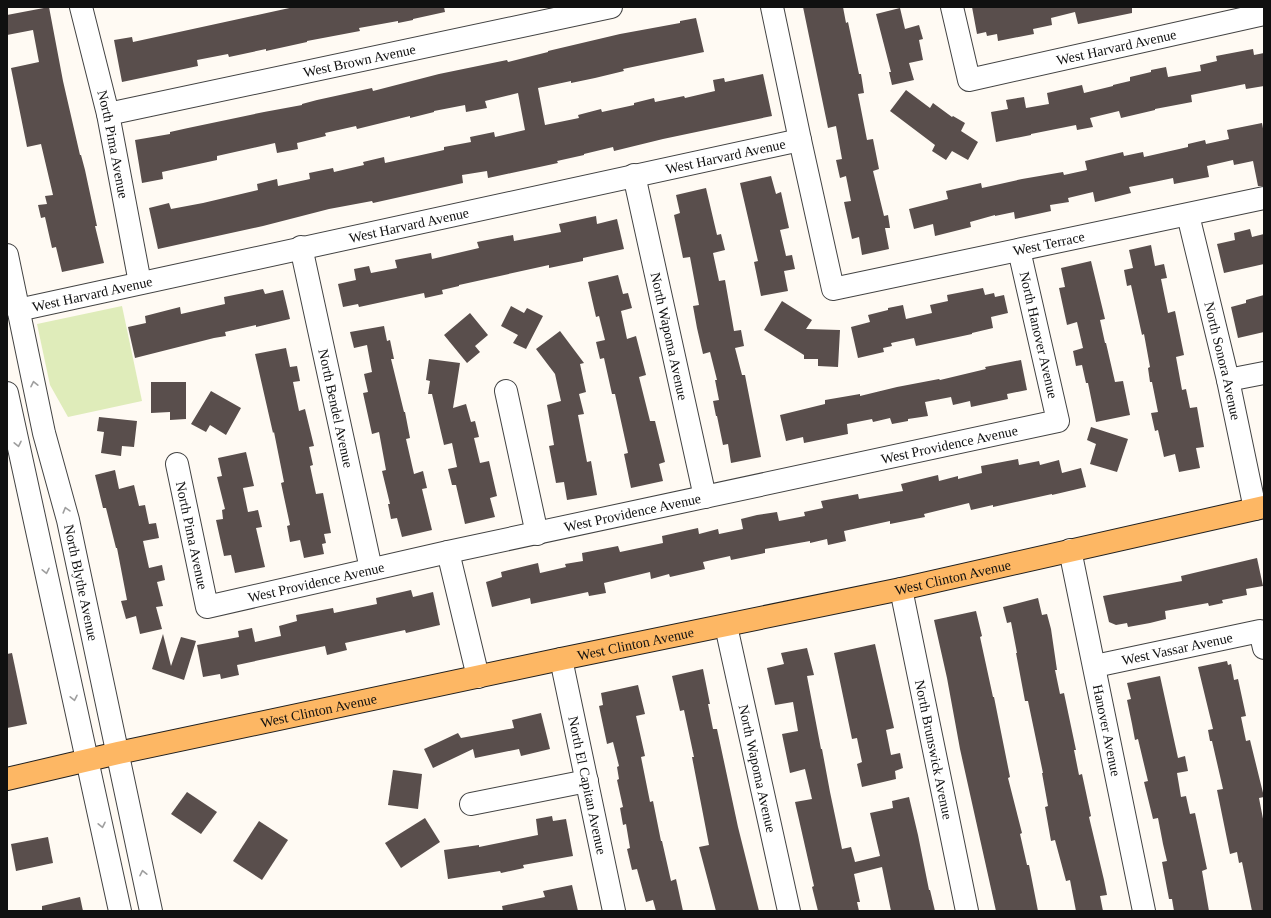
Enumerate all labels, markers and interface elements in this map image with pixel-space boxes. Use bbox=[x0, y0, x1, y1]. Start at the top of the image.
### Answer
street label: West Harvard Avenue bbox=[1055, 27, 1178, 68]
street label: West Brown Avenue bbox=[302, 42, 417, 80]
street label: North Pima Avenue bbox=[94, 89, 131, 200]
street label: West Harvard Avenue bbox=[664, 136, 787, 177]
street label: West Harvard Avenue bbox=[348, 205, 470, 246]
street label: West Terrace bbox=[1012, 229, 1086, 259]
street label: North Hanover Avenue bbox=[1017, 270, 1060, 400]
street label: North Wapoma Avenue bbox=[648, 271, 690, 402]
street label: West Harvard Avenue bbox=[31, 274, 154, 315]
street label: North Sonora Avenue bbox=[1201, 300, 1243, 422]
street label: North Bendel Avenue bbox=[315, 348, 356, 469]
one-way arrow bbox=[30, 381, 38, 387]
street label: West Providence Avenue bbox=[880, 423, 1019, 467]
one-way arrow bbox=[14, 441, 22, 448]
street label: North Pima Avenue bbox=[173, 480, 210, 591]
street label: West Providence Avenue bbox=[563, 491, 702, 535]
one-way arrow bbox=[62, 507, 70, 513]
street label: North Blythe Avenue bbox=[61, 523, 100, 642]
street label: West Clinton Avenue bbox=[894, 557, 1012, 598]
street label: West Providence Avenue bbox=[247, 560, 386, 605]
one-way arrow bbox=[42, 568, 50, 575]
street label: West Clinton Avenue bbox=[576, 625, 695, 663]
street label: West Vassar Avenue bbox=[1121, 630, 1234, 668]
street label: North Brunswick Avenue bbox=[912, 679, 955, 821]
street label: Hanover Avenue bbox=[1090, 683, 1123, 778]
street label: West Clinton Avenue bbox=[259, 691, 378, 731]
one-way arrow bbox=[69, 695, 77, 702]
street label: North Wapoma Avenue bbox=[736, 703, 778, 834]
street label: North El Capitan Avenue bbox=[565, 715, 609, 856]
one-way arrow bbox=[97, 822, 105, 829]
one-way arrow bbox=[139, 870, 147, 876]

